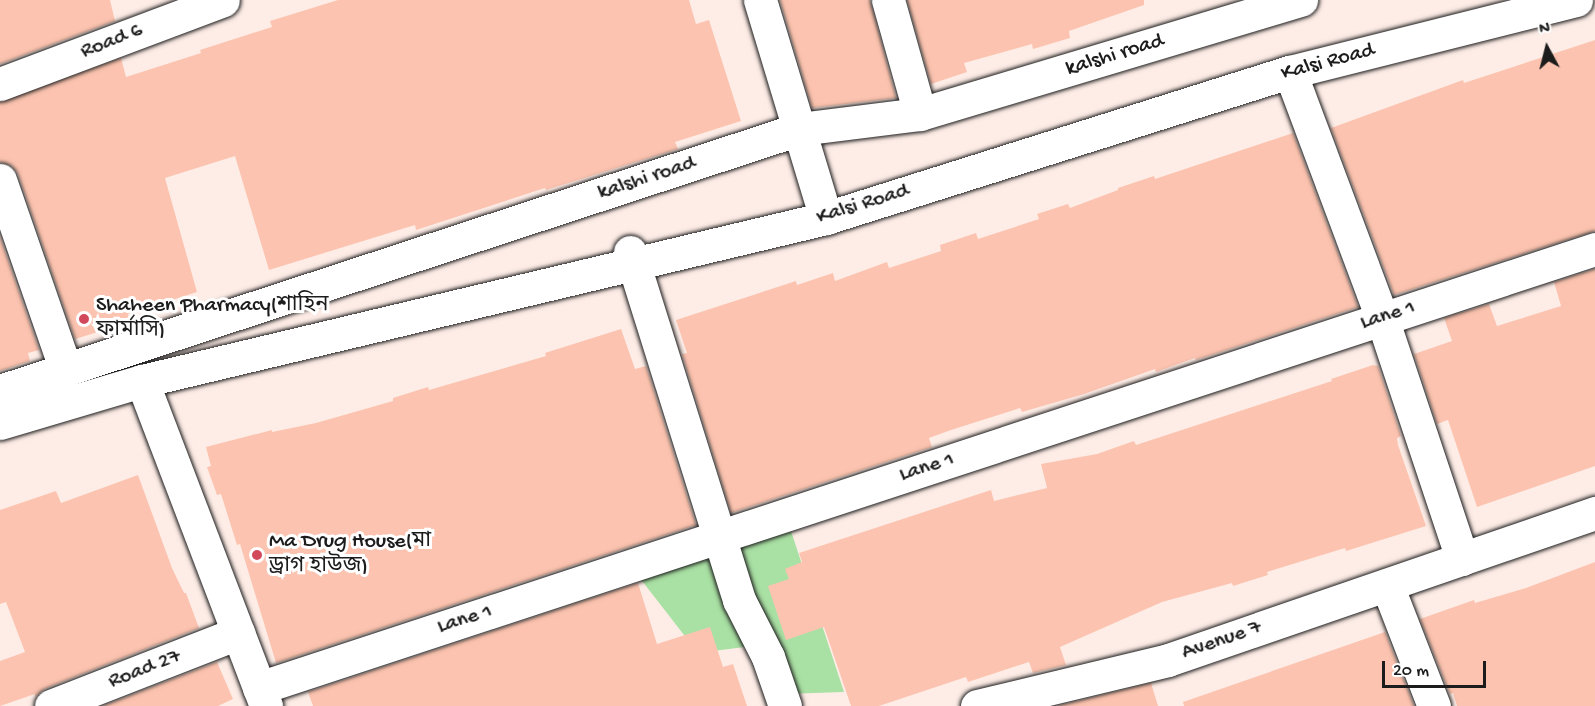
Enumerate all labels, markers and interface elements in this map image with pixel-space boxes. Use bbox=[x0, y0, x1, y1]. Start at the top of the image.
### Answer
street label: Road 6 bbox=[77, 18, 147, 66]
north arrow bbox=[1517, 18, 1577, 78]
text: N bbox=[1538, 20, 1551, 40]
street label: kalshi road bbox=[1063, 29, 1167, 83]
street label: Kalsi Road bbox=[1279, 38, 1377, 88]
street label: kalshi road bbox=[595, 151, 699, 207]
street label: Kalsi Road bbox=[814, 178, 912, 232]
place label: Shaheen Pharmacy(শাহিন ফার্মাসি) bbox=[96, 293, 328, 344]
street label: Lane 1 bbox=[1357, 295, 1419, 337]
marker: Shaheen Pharmacy(শাহিন ফার্মাসি) bbox=[77, 312, 91, 326]
street label: Lane 1 bbox=[896, 447, 958, 489]
place label: Ma Drug House(মা ড্রাগ হাউজ) bbox=[269, 529, 431, 580]
marker: Ma Drug House(মা ড্রাগ হাউজ) bbox=[250, 548, 264, 562]
street label: Lane 1 bbox=[434, 599, 496, 641]
street label: Avenue 7 bbox=[1179, 615, 1265, 667]
street label: Road 27 bbox=[105, 644, 185, 696]
scale bar bbox=[1385, 649, 1488, 687]
text: 20 m bbox=[1393, 661, 1429, 682]

